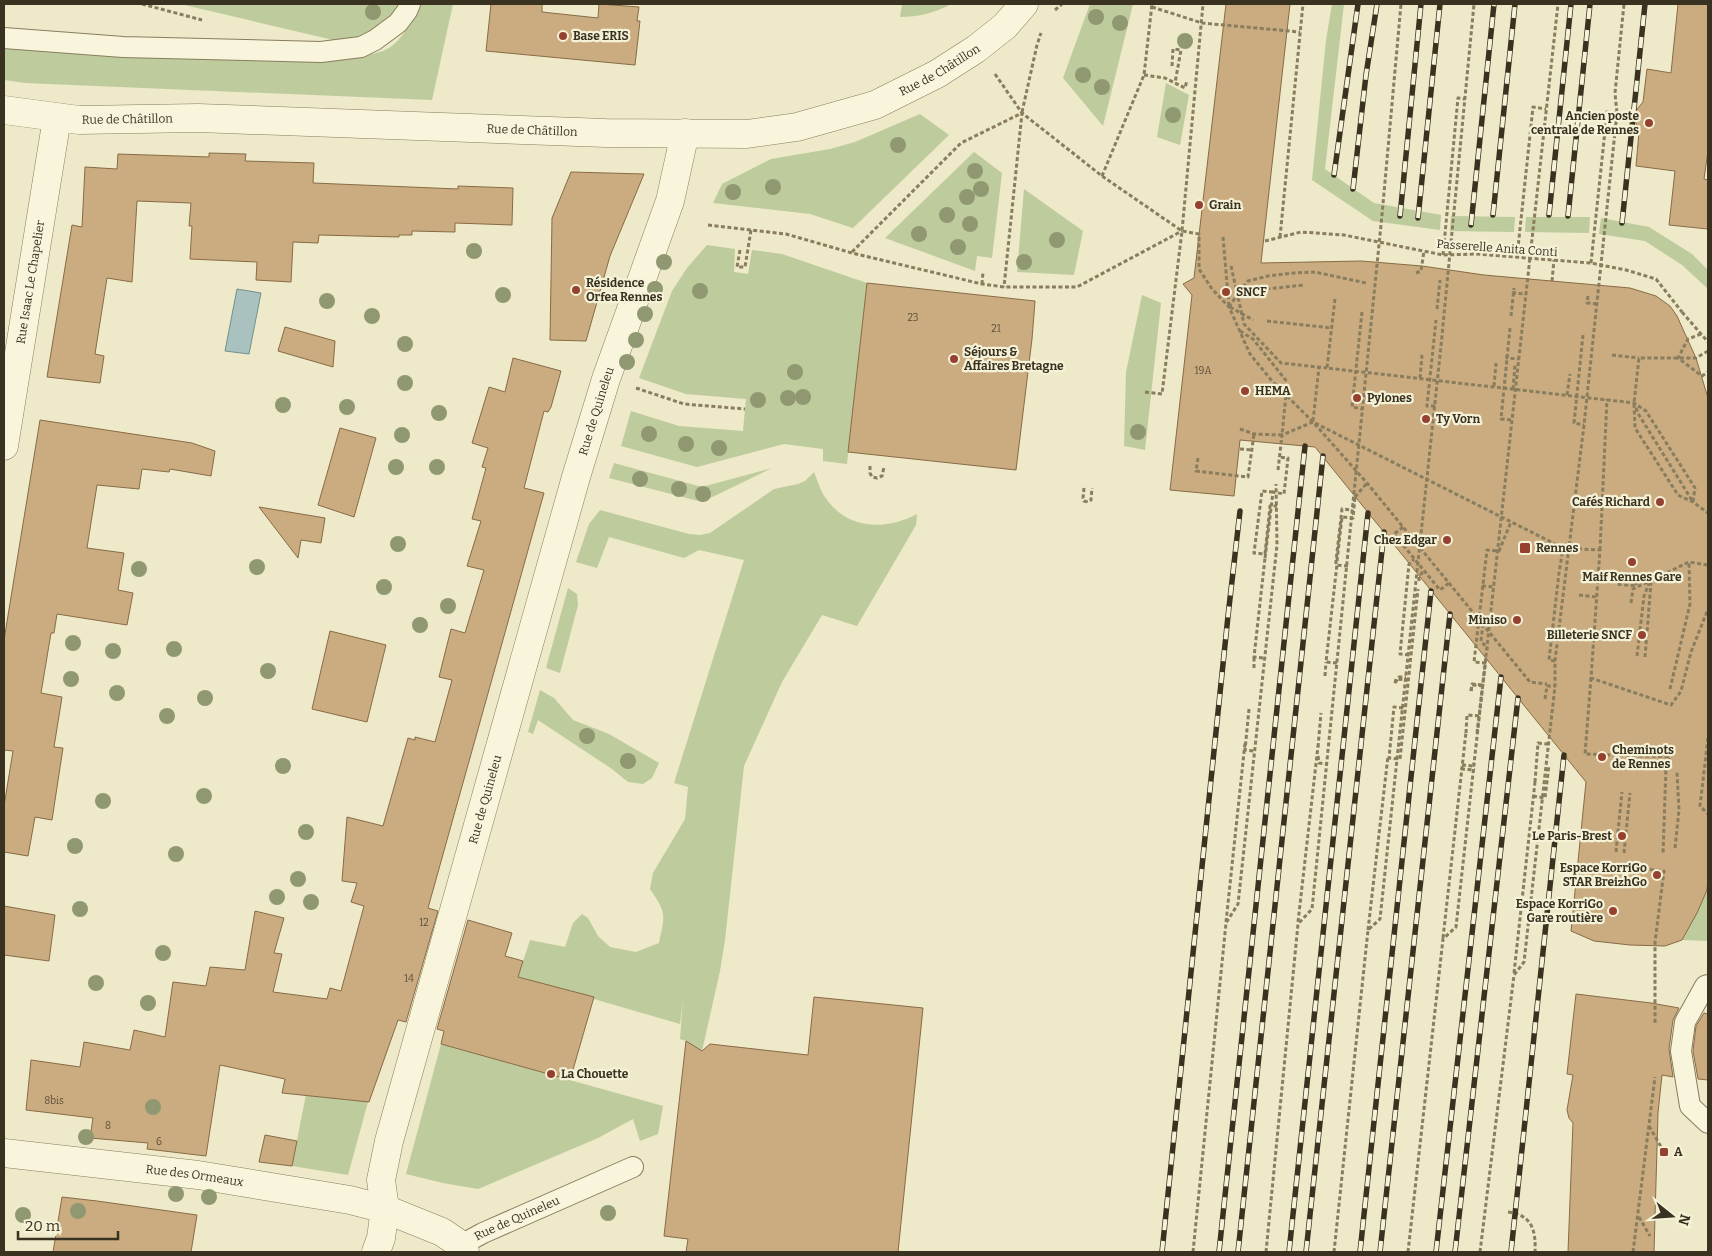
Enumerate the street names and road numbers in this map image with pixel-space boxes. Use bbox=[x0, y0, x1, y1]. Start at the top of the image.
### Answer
street label: Rue de Châtillon bbox=[897, 41, 983, 99]
street label: Rue de Châtillon bbox=[82, 111, 173, 127]
street label: Rue de Châtillon bbox=[486, 122, 578, 139]
street label: Rue Isaac Le Chapelier bbox=[14, 219, 47, 345]
street label: Passerelle Anita Conti bbox=[1436, 237, 1558, 259]
street label: Rue de Quineleu bbox=[576, 364, 617, 457]
street label: Rue de Quineleu bbox=[466, 753, 505, 846]
street label: Rue des Ormeaux bbox=[145, 1162, 245, 1189]
street label: Rue de Quineleu bbox=[472, 1193, 562, 1243]

